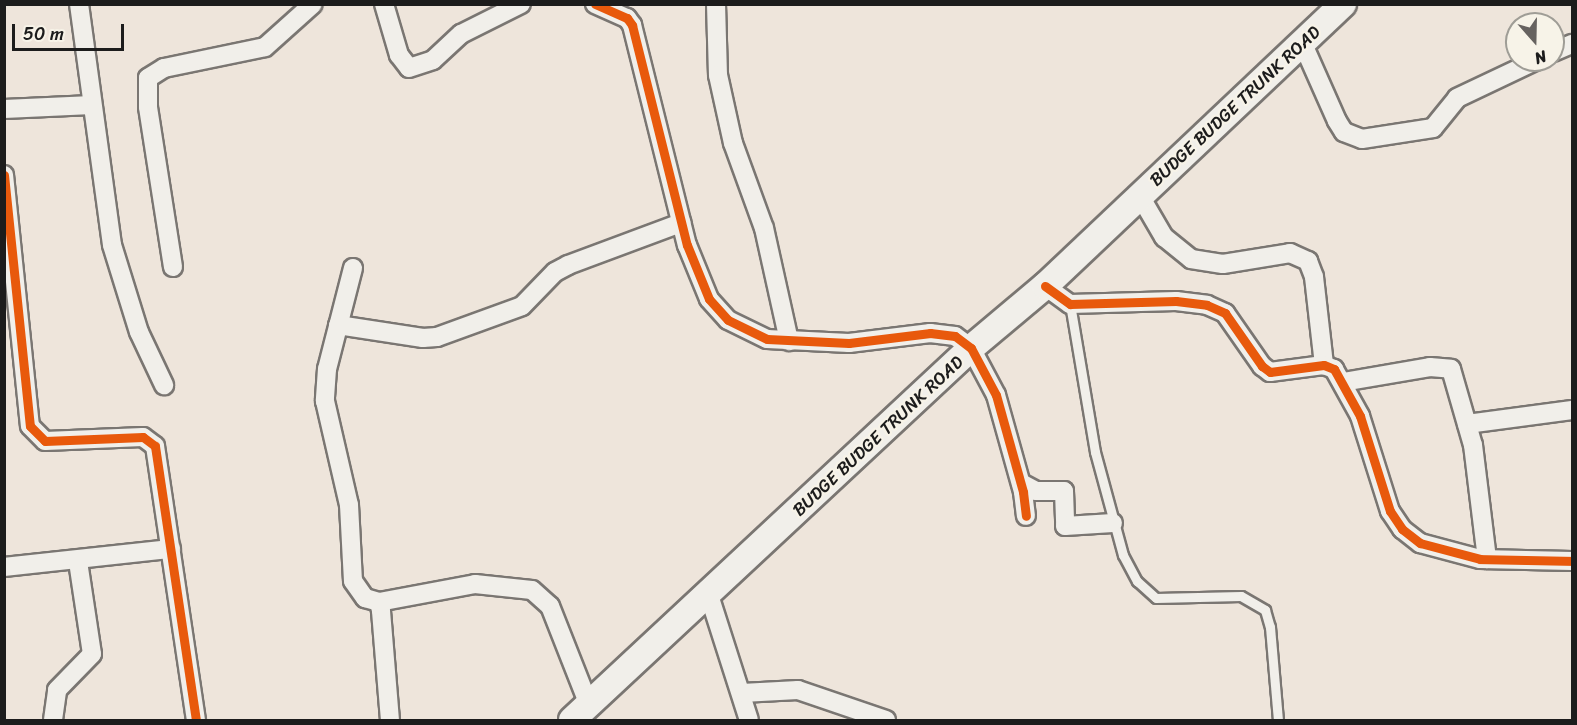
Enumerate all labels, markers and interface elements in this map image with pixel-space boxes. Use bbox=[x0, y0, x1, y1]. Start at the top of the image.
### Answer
scale bar bbox=[15, 12, 128, 50]
north arrow bbox=[1505, 12, 1565, 72]
text: 50 m bbox=[23, 18, 64, 50]
street label: BUDGE BUDGE TRUNK ROAD bbox=[1145, 21, 1325, 191]
text: N bbox=[1530, 42, 1551, 73]
street label: BUDGE BUDGE TRUNK ROAD bbox=[788, 351, 968, 521]

